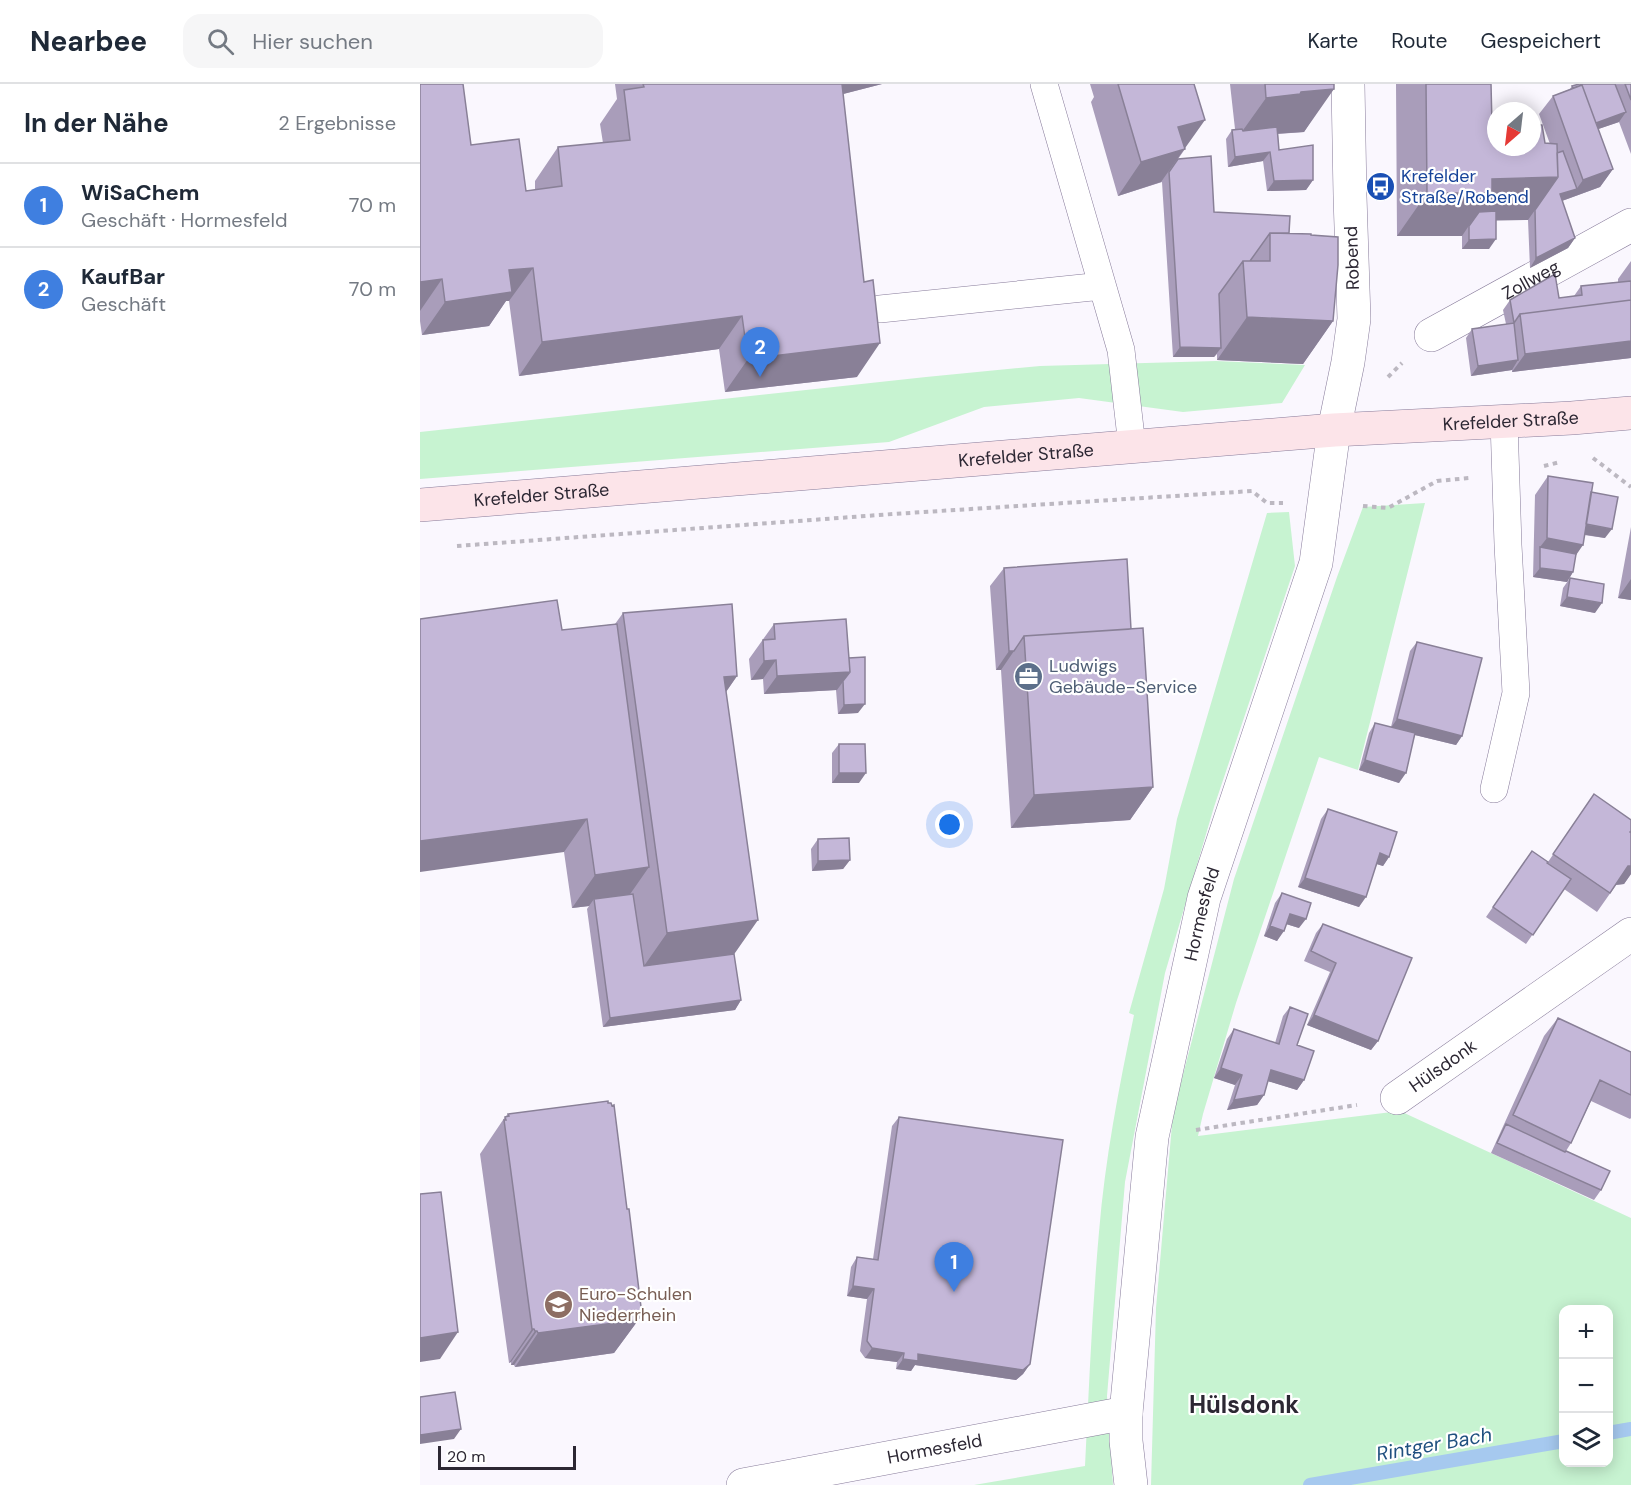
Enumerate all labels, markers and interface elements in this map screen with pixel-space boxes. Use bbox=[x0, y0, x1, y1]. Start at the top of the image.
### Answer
search box bbox=[183, 14, 603, 68]
text: Nearbee bbox=[30, 23, 147, 60]
icon: search bbox=[204, 25, 237, 58]
text: Hier suchen bbox=[252, 27, 373, 56]
text: Karte bbox=[1307, 27, 1358, 55]
text: Route bbox=[1391, 27, 1447, 55]
text: Gespeichert bbox=[1480, 27, 1601, 55]
north arrow bbox=[1487, 102, 1541, 156]
text: In der Nähe bbox=[24, 106, 169, 140]
text: 2 Ergebnisse bbox=[278, 110, 396, 136]
place label: Krefelder Straße/Robend bbox=[1401, 164, 1529, 209]
bus stop icon: Krefelder Straße/Robend bbox=[1364, 170, 1396, 202]
text: WiSaChem bbox=[81, 178, 199, 207]
text: 1 bbox=[40, 192, 47, 218]
text: 70 m bbox=[349, 192, 396, 218]
text: Geschäft · Hormesfeld bbox=[81, 207, 287, 233]
street label: Robend bbox=[1339, 226, 1365, 290]
street label: Zollweg bbox=[1498, 255, 1564, 306]
text: KaufBar bbox=[81, 262, 165, 291]
text: 2 bbox=[38, 276, 49, 302]
text: 70 m bbox=[349, 276, 396, 302]
text: Geschäft bbox=[81, 291, 166, 317]
pin: 2 bbox=[740, 328, 780, 377]
street label: Krefelder Straße bbox=[1442, 405, 1580, 436]
street label: Krefelder Straße bbox=[957, 438, 1095, 473]
street label: Krefelder Straße bbox=[473, 478, 610, 513]
place label: Ludwigs Gebäude-Service bbox=[1049, 654, 1197, 699]
office icon: Ludwigs Gebäude-Service bbox=[1012, 660, 1044, 692]
your location bbox=[935, 810, 964, 839]
street label: Hormesfeld bbox=[1179, 864, 1226, 963]
street label: Hülsdonk bbox=[1404, 1034, 1481, 1098]
pin: 1 bbox=[934, 1242, 974, 1292]
place label: Euro-Schulen Niederrhein bbox=[579, 1282, 692, 1327]
school or university icon: Euro-Schulen Niederrhein bbox=[542, 1288, 574, 1320]
map controls bbox=[1559, 1305, 1613, 1467]
button: + bbox=[1559, 1305, 1613, 1359]
button: − bbox=[1559, 1359, 1613, 1413]
district label: Hülsdonk bbox=[1189, 1389, 1299, 1420]
button: layers bbox=[1559, 1413, 1613, 1467]
water label: Rintger Bach bbox=[1374, 1421, 1494, 1467]
street label: Hormesfeld bbox=[885, 1428, 984, 1470]
scale bar bbox=[438, 1443, 576, 1470]
text: 20 m bbox=[447, 1446, 486, 1467]

